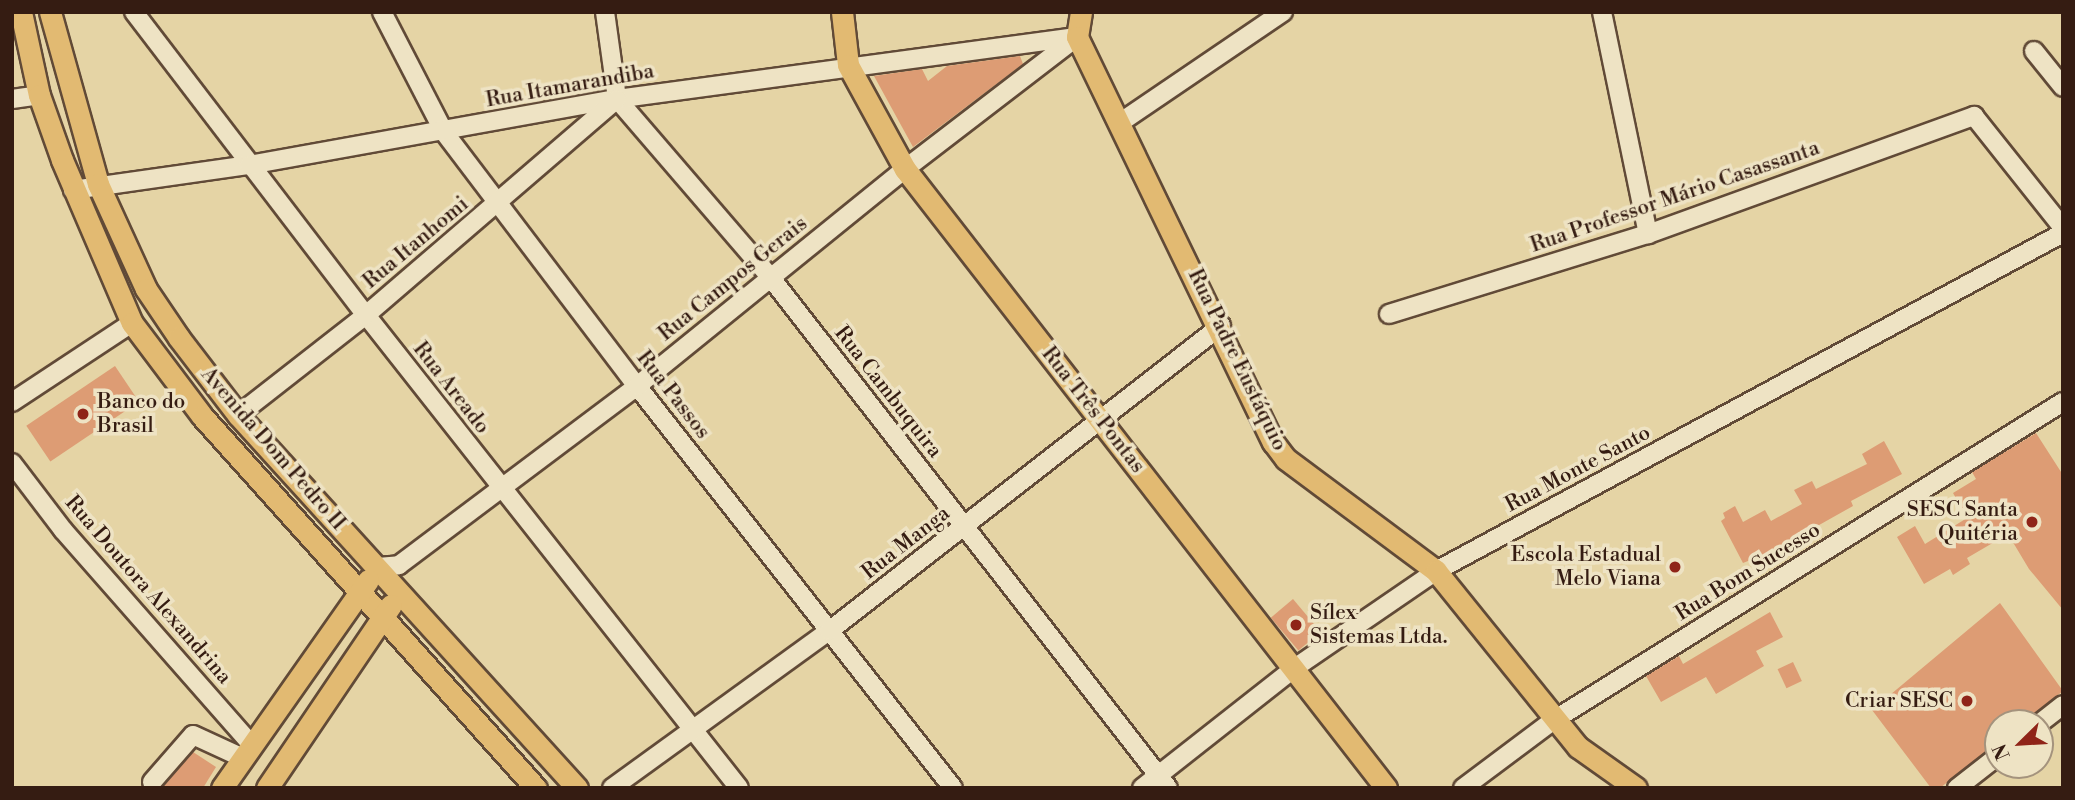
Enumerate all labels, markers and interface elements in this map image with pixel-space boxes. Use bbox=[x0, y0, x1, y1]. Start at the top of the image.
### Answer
street label: Rua Itamarandiba bbox=[484, 59, 656, 113]
street label: Rua Professor Mário Casassanta bbox=[1527, 136, 1823, 258]
street label: Rua Itanhomi bbox=[358, 192, 474, 294]
street label: Rua Campos Gerais bbox=[654, 211, 812, 347]
street label: Rua Padre Eustáquio bbox=[1182, 265, 1292, 455]
street label: Rua Cambuquira bbox=[829, 321, 947, 463]
street label: Rua Areado bbox=[407, 337, 495, 439]
street label: Rua Três Pontas bbox=[1036, 342, 1150, 478]
street label: Rua Passos bbox=[631, 346, 715, 444]
street label: Avenida Dom Pedro II bbox=[195, 362, 351, 536]
place label: Banco do Brasil bbox=[97, 389, 185, 439]
marker: Banco do Brasil bbox=[75, 406, 91, 422]
street label: Rua Monte Santo bbox=[1501, 420, 1655, 518]
street label: Rua Doutora Alexandrina bbox=[59, 491, 237, 689]
place label: SESC Santa Quitéria bbox=[1907, 497, 2018, 547]
street label: Rua Manga bbox=[857, 501, 955, 585]
marker: SESC Santa Quitéria bbox=[2024, 514, 2040, 530]
street label: Rua Bom Sucesso bbox=[1671, 517, 1825, 627]
place label: Escola Estadual Melo Viana bbox=[1511, 542, 1661, 592]
marker: Escola Estadual Melo Viana bbox=[1667, 559, 1683, 575]
place label: Sílex Sistemas Ltda. bbox=[1310, 600, 1447, 650]
marker: Sílex Sistemas Ltda. bbox=[1288, 617, 1304, 633]
place label: Criar SESC bbox=[1845, 688, 1953, 714]
marker: Criar SESC bbox=[1959, 693, 1975, 709]
north arrow bbox=[1984, 709, 2054, 779]
text: N bbox=[1988, 740, 2016, 763]

